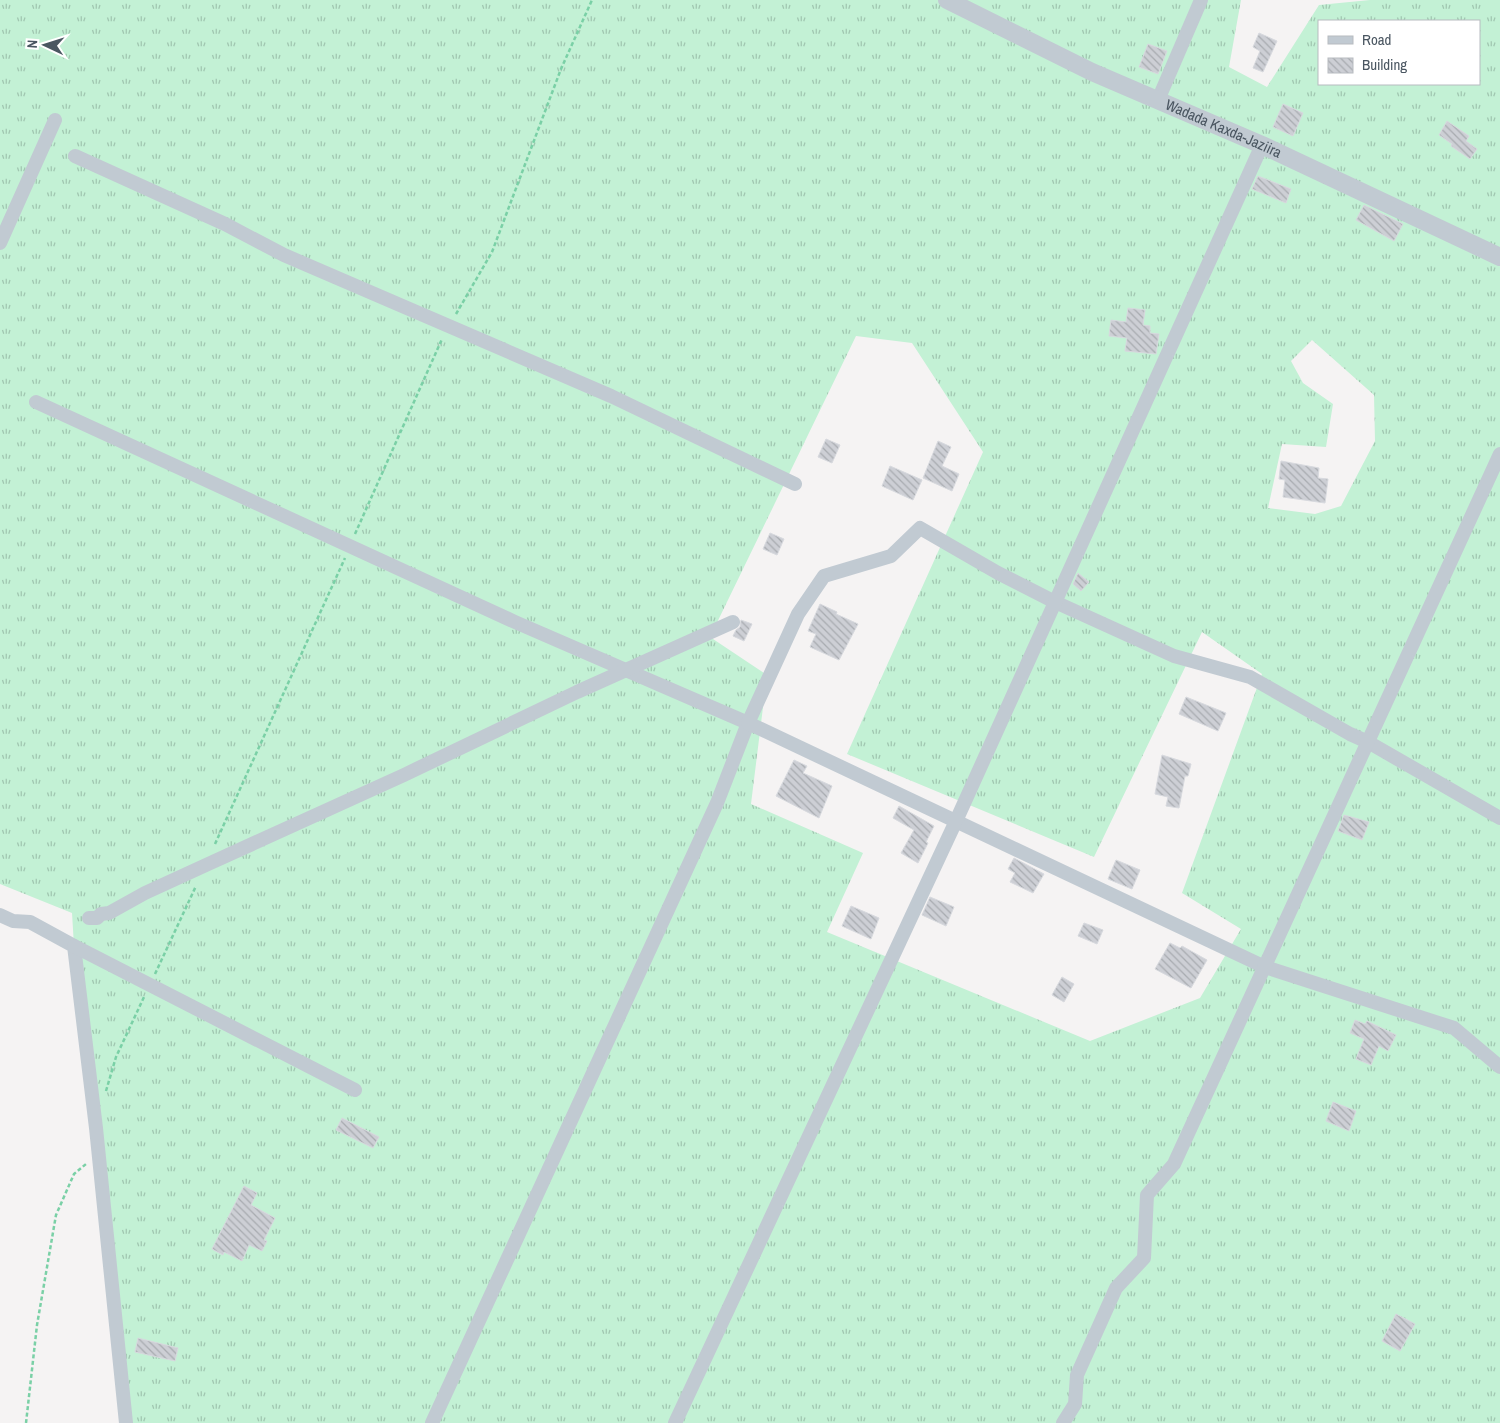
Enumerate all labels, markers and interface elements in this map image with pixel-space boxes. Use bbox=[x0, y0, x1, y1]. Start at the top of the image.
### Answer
north arrow bbox=[20, 20, 70, 70]
legend bbox=[1318, 20, 1480, 85]
text: Road bbox=[1362, 29, 1391, 50]
text: N bbox=[23, 39, 41, 49]
text: Building bbox=[1362, 54, 1407, 75]
street label: Wadada Kaxda-Jaziira bbox=[1162, 94, 1285, 163]

